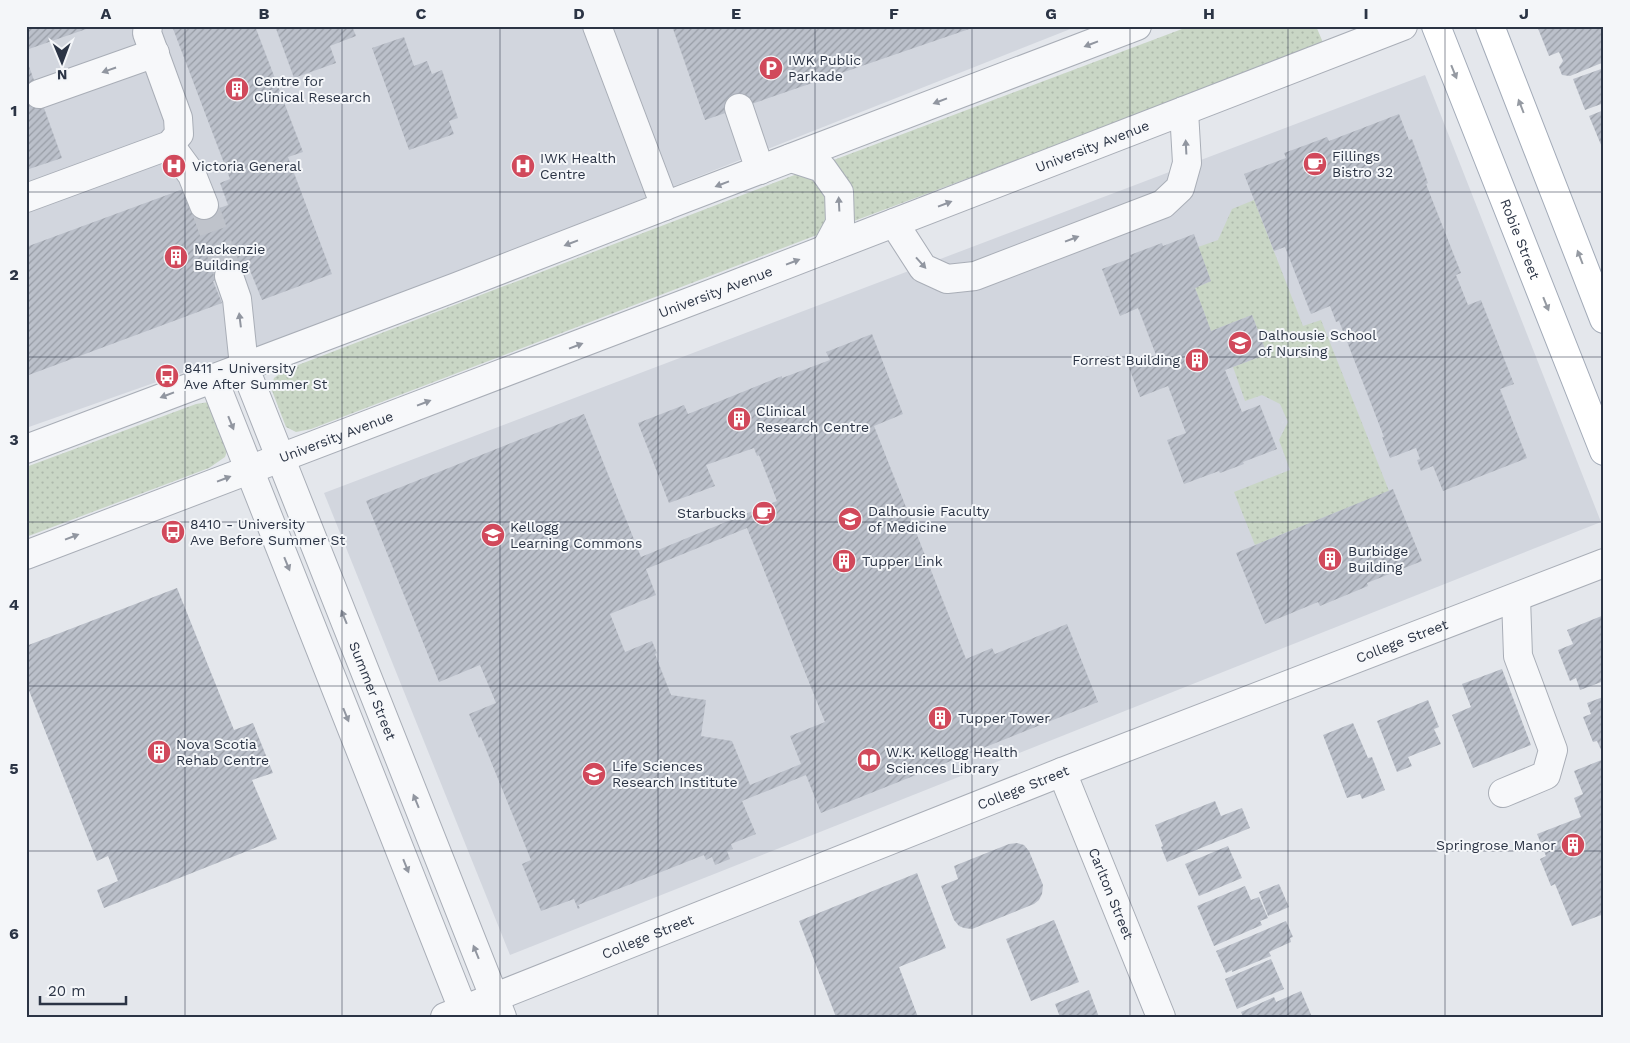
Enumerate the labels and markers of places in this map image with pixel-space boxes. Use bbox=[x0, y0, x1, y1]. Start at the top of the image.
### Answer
place label: IWK Public Parkade bbox=[788, 52, 861, 84]
parking icon: IWK Public Parkade bbox=[758, 55, 784, 81]
place label: Centre for Clinical Research bbox=[254, 73, 371, 105]
building icon: Centre for Clinical Research bbox=[224, 76, 250, 102]
place label: Fillings Bistro 32 bbox=[1332, 148, 1393, 180]
place label: IWK Health Centre bbox=[540, 150, 616, 182]
cafe icon: Fillings Bistro 32 bbox=[1302, 151, 1328, 177]
hospital icon: Victoria General bbox=[161, 153, 187, 179]
hospital icon: IWK Health Centre bbox=[510, 153, 536, 179]
place label: Victoria General bbox=[192, 158, 302, 174]
place label: Mackenzie Building bbox=[194, 241, 265, 273]
building icon: Mackenzie Building bbox=[163, 244, 189, 270]
place label: Dalhousie School of Nursing bbox=[1258, 327, 1377, 359]
school or university icon: Dalhousie School of Nursing bbox=[1227, 330, 1253, 356]
building icon: Forrest Building bbox=[1184, 347, 1210, 373]
place label: Forrest Building bbox=[1072, 352, 1181, 368]
place label: 8411 - University Ave After Summer St bbox=[184, 360, 328, 392]
bus stop icon: 8411 - University Ave After Summer St bbox=[154, 363, 180, 389]
place label: Clinical Research Centre bbox=[756, 403, 869, 435]
building icon: Clinical Research Centre bbox=[726, 406, 752, 432]
cafe icon: Starbucks bbox=[751, 500, 777, 526]
place label: Dalhousie Faculty of Medicine bbox=[868, 503, 990, 535]
place label: Starbucks bbox=[677, 505, 746, 521]
school or university icon: Dalhousie Faculty of Medicine bbox=[837, 506, 863, 532]
place label: 8410 - University Ave Before Summer St bbox=[190, 516, 346, 548]
bus stop icon: 8410 - University Ave Before Summer St bbox=[160, 519, 186, 545]
place label: Kellogg Learning Commons bbox=[510, 519, 642, 551]
school or university icon: Kellogg Learning Commons bbox=[480, 522, 506, 548]
place label: Burbidge Building bbox=[1348, 543, 1408, 575]
building icon: Burbidge Building bbox=[1317, 546, 1343, 572]
building icon: Tupper Link bbox=[831, 548, 857, 574]
place label: Tupper Link bbox=[862, 553, 943, 569]
building icon: Tupper Tower bbox=[927, 705, 953, 731]
place label: Tupper Tower bbox=[958, 710, 1050, 726]
place label: Nova Scotia Rehab Centre bbox=[176, 736, 269, 768]
building icon: Nova Scotia Rehab Centre bbox=[146, 739, 172, 765]
place label: W.K. Kellogg Health Sciences Library bbox=[886, 744, 1018, 776]
library icon: W.K. Kellogg Health Sciences Library bbox=[856, 747, 882, 773]
place label: Life Sciences Research Institute bbox=[612, 758, 737, 790]
school or university icon: Life Sciences Research Institute bbox=[581, 761, 607, 787]
building icon: Springrose Manor bbox=[1560, 832, 1586, 858]
place label: Springrose Manor bbox=[1436, 837, 1556, 853]

